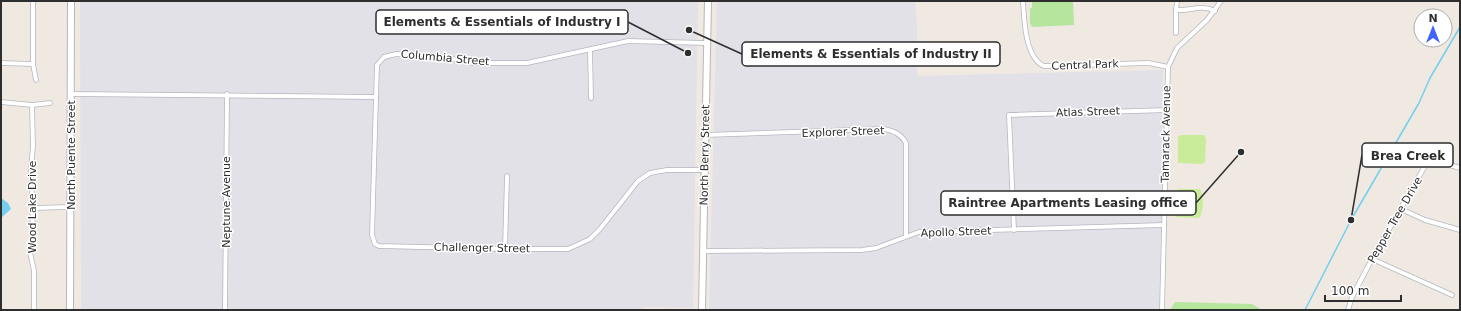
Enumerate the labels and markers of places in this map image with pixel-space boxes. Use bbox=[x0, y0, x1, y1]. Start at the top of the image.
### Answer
callout: Elements & Essentials of Industry I bbox=[376, 10, 628, 34]
callout: Elements & Essentials of Industry II bbox=[742, 42, 1000, 66]
callout: Brea Creek bbox=[1362, 143, 1453, 167]
callout: Raintree Apartments Leasing office bbox=[941, 191, 1196, 215]

